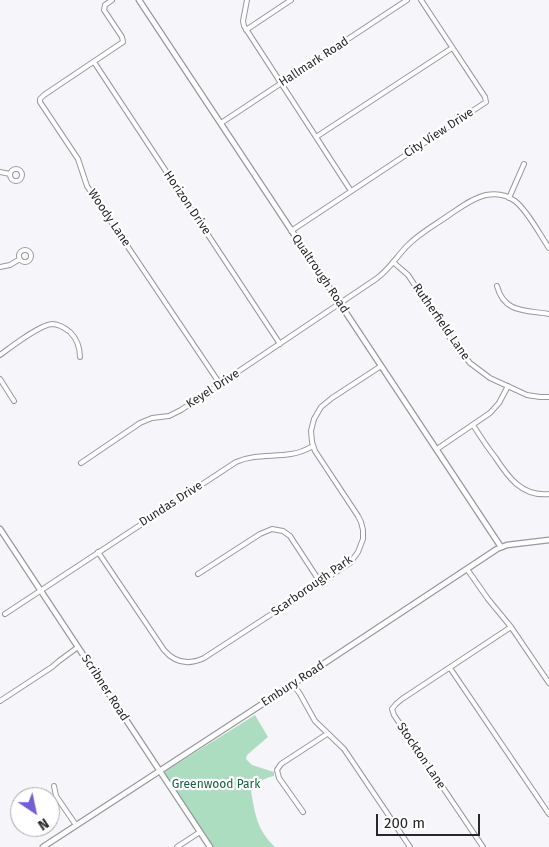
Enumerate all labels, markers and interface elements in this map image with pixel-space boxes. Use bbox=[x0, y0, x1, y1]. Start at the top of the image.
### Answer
street label: Hallmark Road bbox=[277, 34, 351, 90]
street label: City View Drive bbox=[402, 105, 476, 161]
street label: Horizon Drive bbox=[160, 168, 214, 238]
street label: Woody Lane bbox=[85, 187, 133, 249]
street label: Qualtrough Road bbox=[288, 232, 352, 316]
street label: Rutherfield Lane bbox=[409, 281, 473, 363]
street label: Keyel Drive bbox=[184, 366, 242, 412]
street label: Dundas Drive bbox=[137, 478, 205, 530]
street label: Scarborough Park bbox=[269, 553, 355, 619]
street label: Scribner Road bbox=[78, 652, 132, 724]
street label: Embury Road bbox=[259, 658, 327, 710]
street label: Stockton Lane bbox=[394, 720, 448, 792]
park label: Greenwood Park bbox=[172, 778, 260, 792]
north arrow bbox=[10, 787, 60, 837]
scale bar bbox=[379, 804, 483, 836]
text: N bbox=[35, 814, 52, 834]
text: 200 m bbox=[384, 814, 425, 832]

